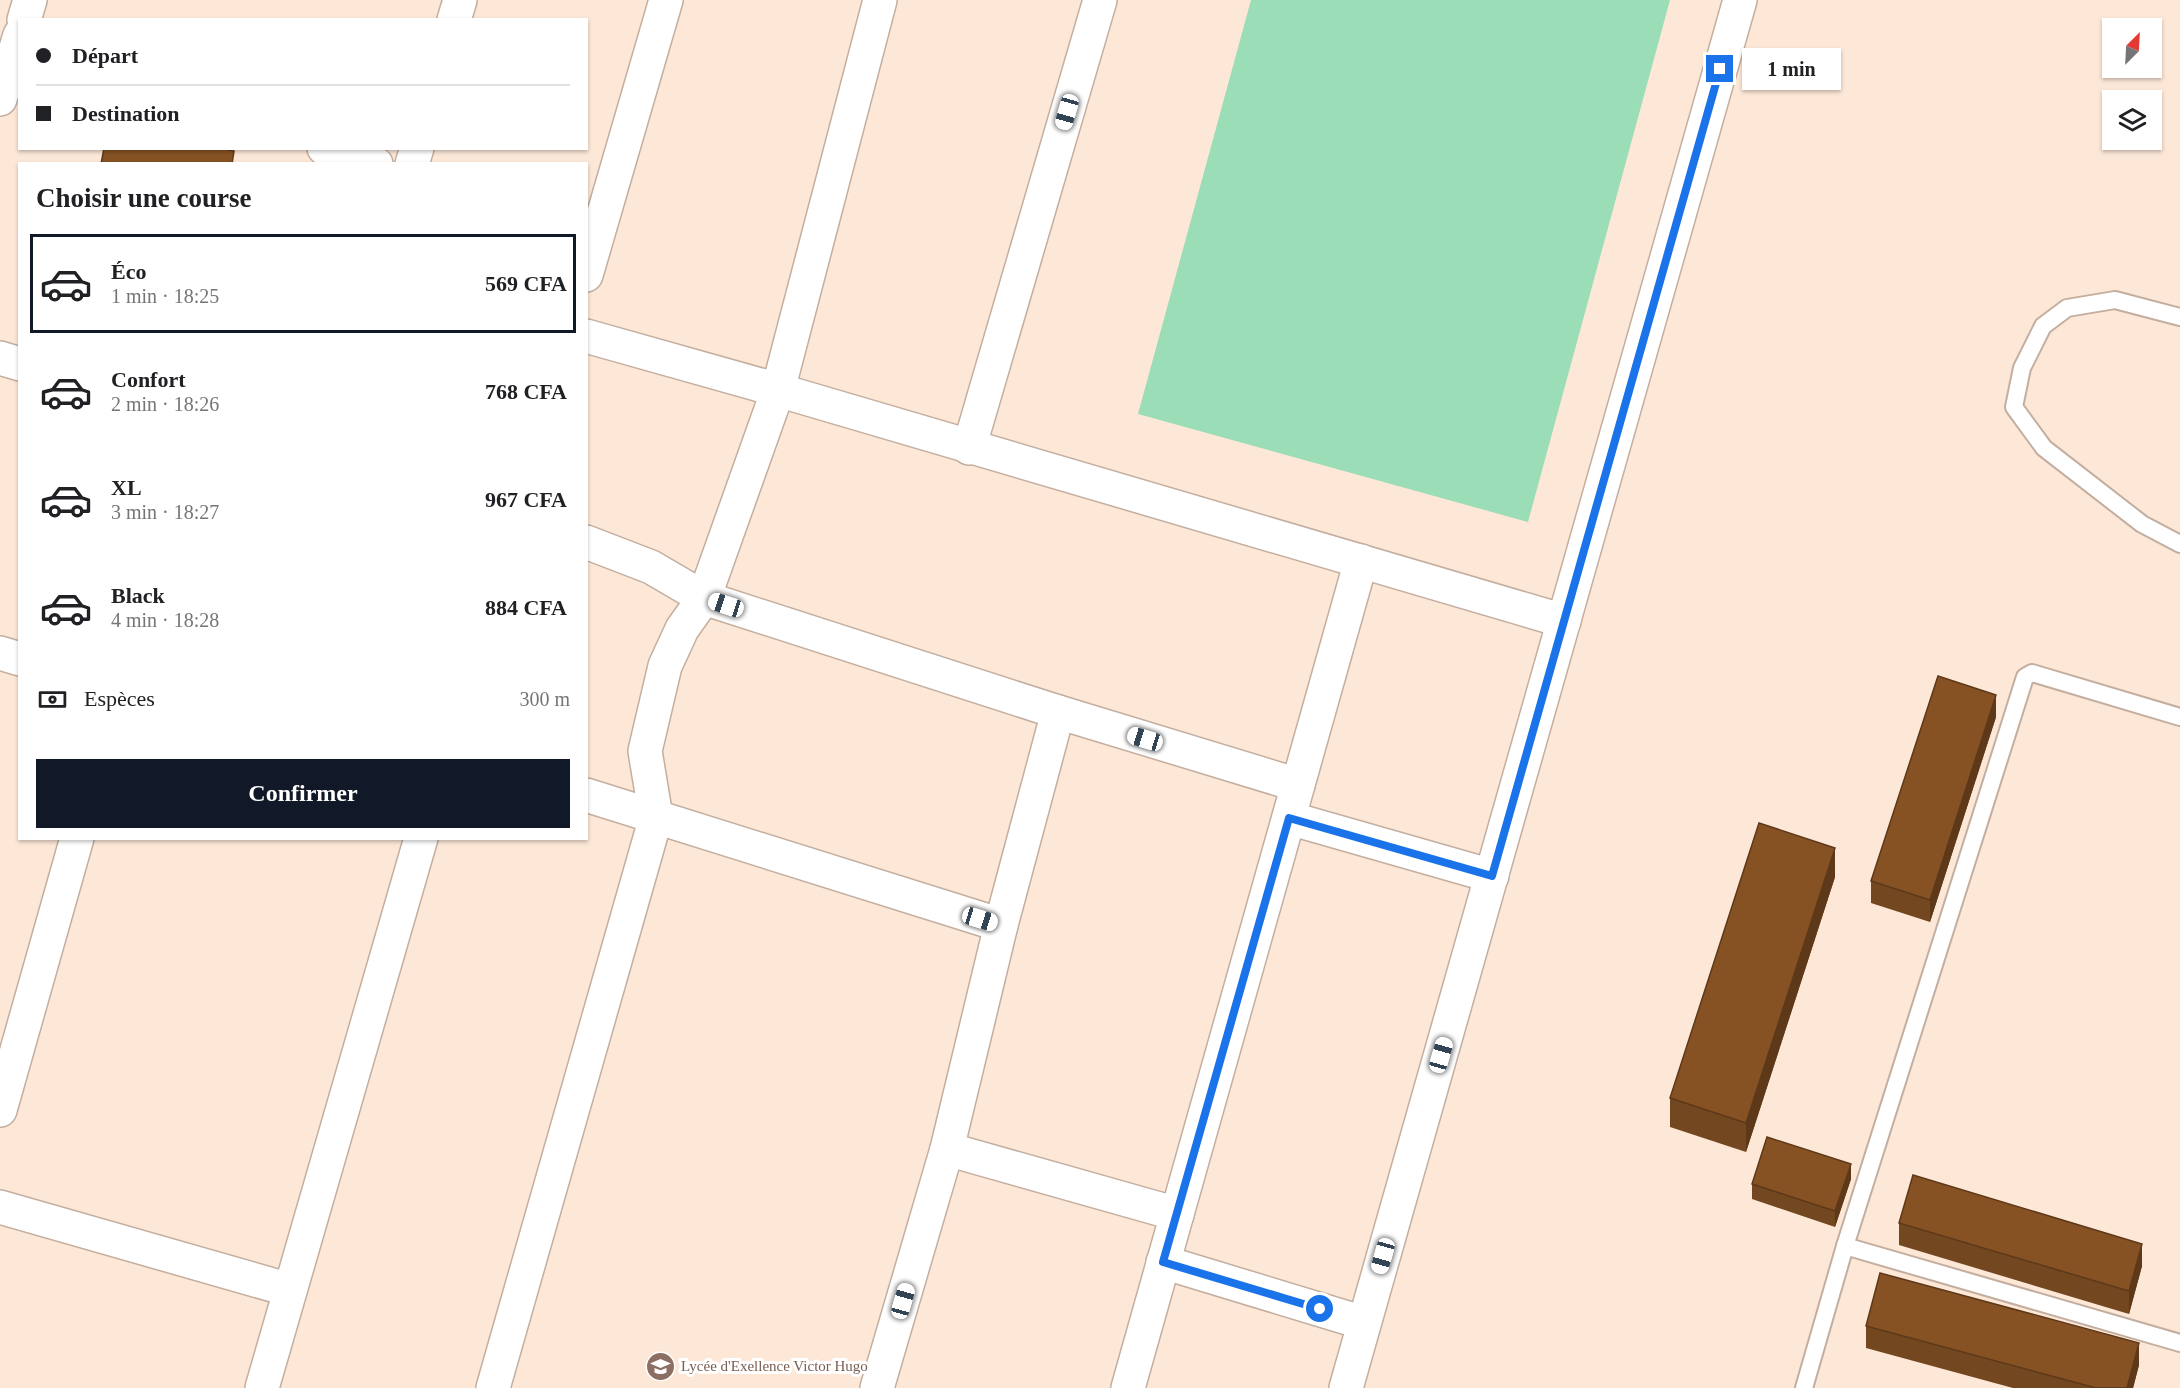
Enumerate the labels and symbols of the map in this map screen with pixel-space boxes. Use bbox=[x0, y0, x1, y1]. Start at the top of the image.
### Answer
north arrow bbox=[2102, 18, 2162, 78]
callout: 1 min bbox=[1741, 48, 1840, 90]
route end bbox=[1706, 55, 1733, 82]
car bbox=[1053, 92, 1081, 132]
car bbox=[706, 591, 746, 619]
car bbox=[1125, 725, 1165, 753]
car bbox=[960, 905, 1000, 933]
car bbox=[1427, 1035, 1455, 1075]
car bbox=[1369, 1236, 1397, 1276]
car bbox=[889, 1281, 917, 1321]
route start bbox=[1306, 1295, 1333, 1322]
school or university icon: Lycée d'Exellence Victor Hugo bbox=[644, 1350, 676, 1382]
place label: Lycée d'Exellence Victor Hugo bbox=[681, 1358, 868, 1374]

